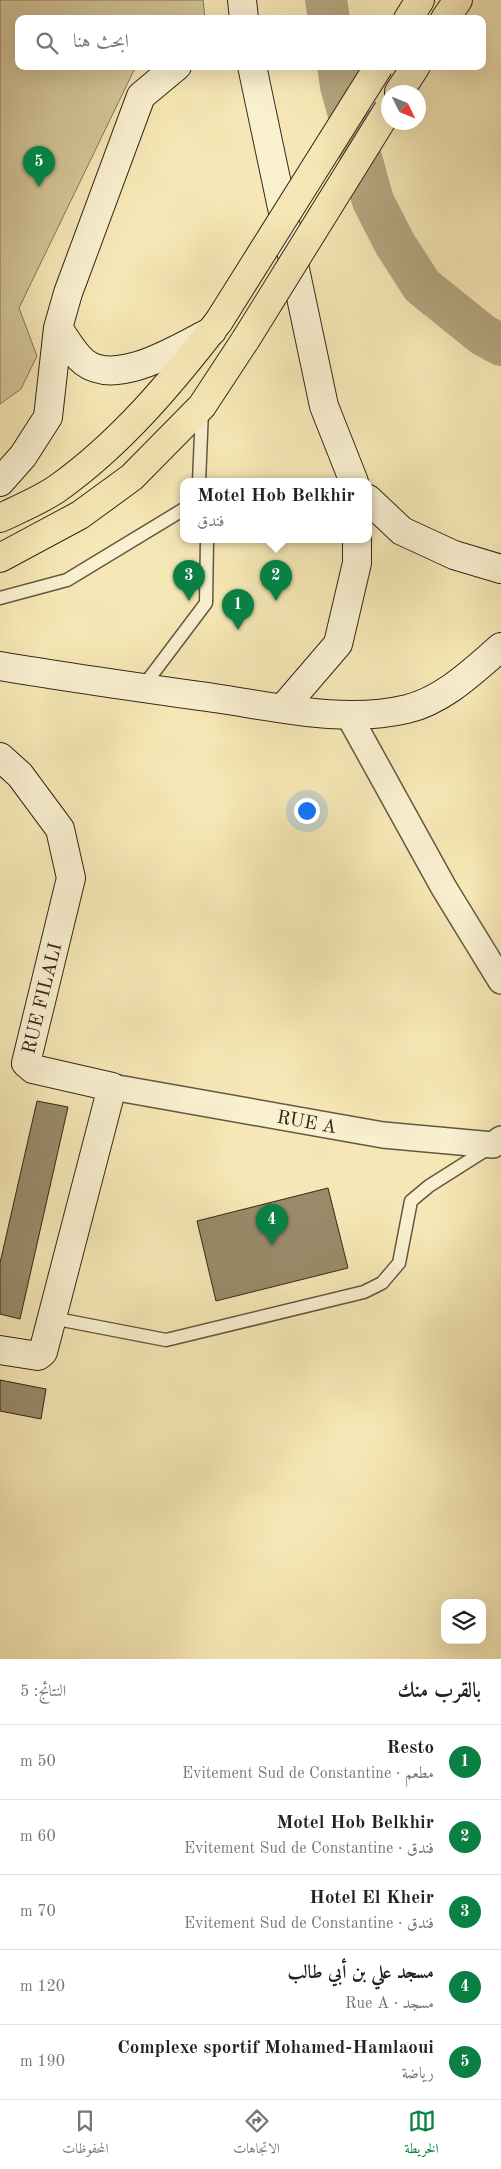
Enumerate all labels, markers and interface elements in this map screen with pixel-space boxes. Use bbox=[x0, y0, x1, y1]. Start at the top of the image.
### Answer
search box bbox=[15, 15, 486, 70]
icon: search bbox=[33, 29, 61, 57]
text: ابحث هنا bbox=[73, 33, 129, 52]
north arrow bbox=[381, 85, 426, 130]
pin: 5 bbox=[23, 146, 55, 187]
popup bbox=[180, 478, 372, 543]
text: Motel Hob Belkhir bbox=[197, 487, 355, 506]
text: فندق bbox=[197, 514, 224, 530]
pin: 3 bbox=[173, 560, 205, 601]
pin: 2 bbox=[260, 560, 292, 601]
pin: 1 bbox=[222, 589, 254, 630]
your location bbox=[294, 798, 320, 824]
street label: RUE FILALI bbox=[20, 941, 66, 1056]
street label: RUE A bbox=[275, 1109, 339, 1138]
pin: 4 bbox=[256, 1204, 288, 1245]
map controls bbox=[441, 1599, 486, 1644]
button: layers bbox=[441, 1599, 486, 1644]
text: بالقرب منك bbox=[398, 1681, 481, 1702]
text: النتائج: 5 bbox=[20, 1684, 66, 1700]
text: Resto bbox=[386, 1739, 434, 1758]
text: 50 m bbox=[20, 1754, 56, 1770]
text: 1 bbox=[460, 1754, 470, 1770]
text: مطعم · Evitement Sud de Constantine bbox=[182, 1766, 434, 1782]
text: Motel Hob Belkhir bbox=[276, 1814, 434, 1833]
text: 60 m bbox=[20, 1829, 56, 1845]
text: 2 bbox=[460, 1829, 470, 1845]
text: فندق · Evitement Sud de Constantine bbox=[184, 1841, 434, 1857]
text: Hotel El Kheir bbox=[309, 1889, 434, 1908]
text: 70 m bbox=[20, 1904, 56, 1920]
text: 3 bbox=[460, 1904, 470, 1920]
text: فندق · Evitement Sud de Constantine bbox=[184, 1916, 434, 1932]
text: مسجد علي بن أبي طالب bbox=[287, 1964, 434, 1983]
text: 120 m bbox=[20, 1979, 65, 1995]
text: 4 bbox=[460, 1979, 470, 1995]
text: مسجد · Rue A bbox=[345, 1996, 434, 2012]
text: Complexe sportif Mohamed-Hamlaoui bbox=[117, 2039, 434, 2058]
text: 190 m bbox=[20, 2054, 65, 2070]
text: 5 bbox=[460, 2054, 470, 2070]
text: رياضة bbox=[402, 2066, 434, 2082]
tab: المحفوظات bbox=[62, 2107, 109, 2162]
tab: الاتجاهات bbox=[233, 2107, 280, 2162]
tab: الخريطة bbox=[405, 2107, 439, 2162]

